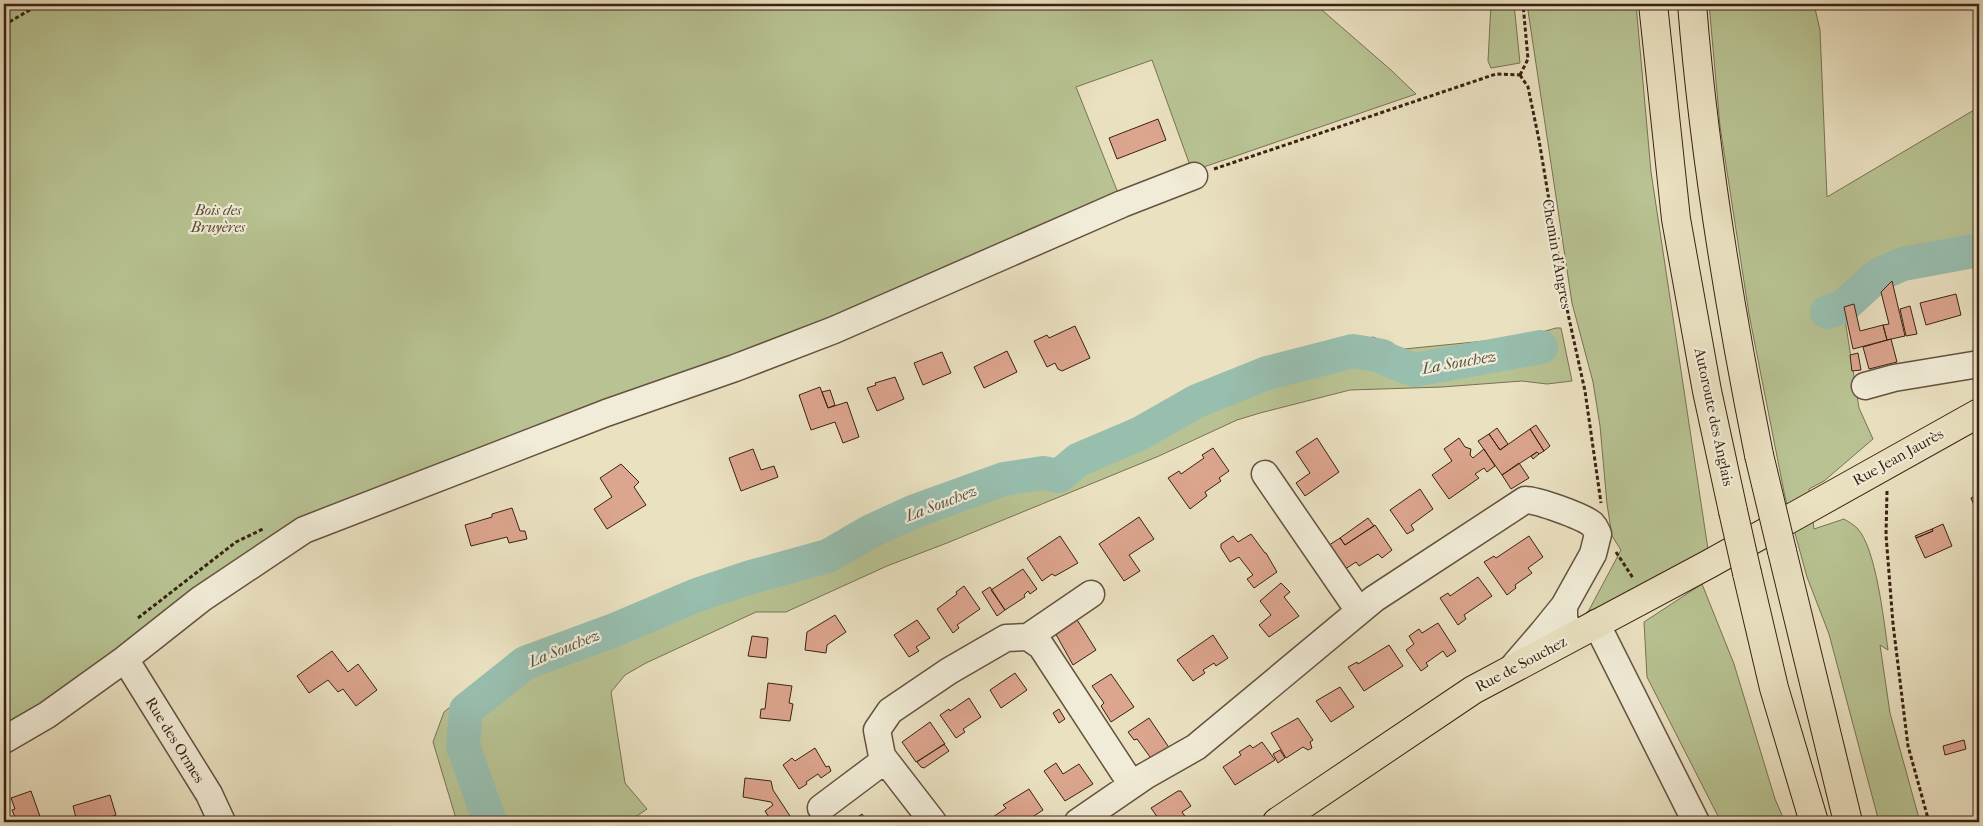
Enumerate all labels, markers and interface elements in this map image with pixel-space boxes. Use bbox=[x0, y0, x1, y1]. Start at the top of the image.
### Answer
street label: Chemin d'Angres bbox=[1538, 198, 1576, 311]
park label: Bois des Bruyères bbox=[190, 201, 246, 236]
street label: Autoroute des Anglais bbox=[1690, 345, 1738, 488]
water label: La Souchez bbox=[1419, 346, 1498, 378]
street label: Rue Jean Jaurès bbox=[1849, 424, 1947, 489]
water label: La Souchez bbox=[902, 481, 979, 526]
water label: La Souchez bbox=[525, 625, 602, 671]
street label: Rue de Souchez bbox=[1472, 632, 1570, 696]
street label: Rue des Ormes bbox=[141, 694, 209, 787]

